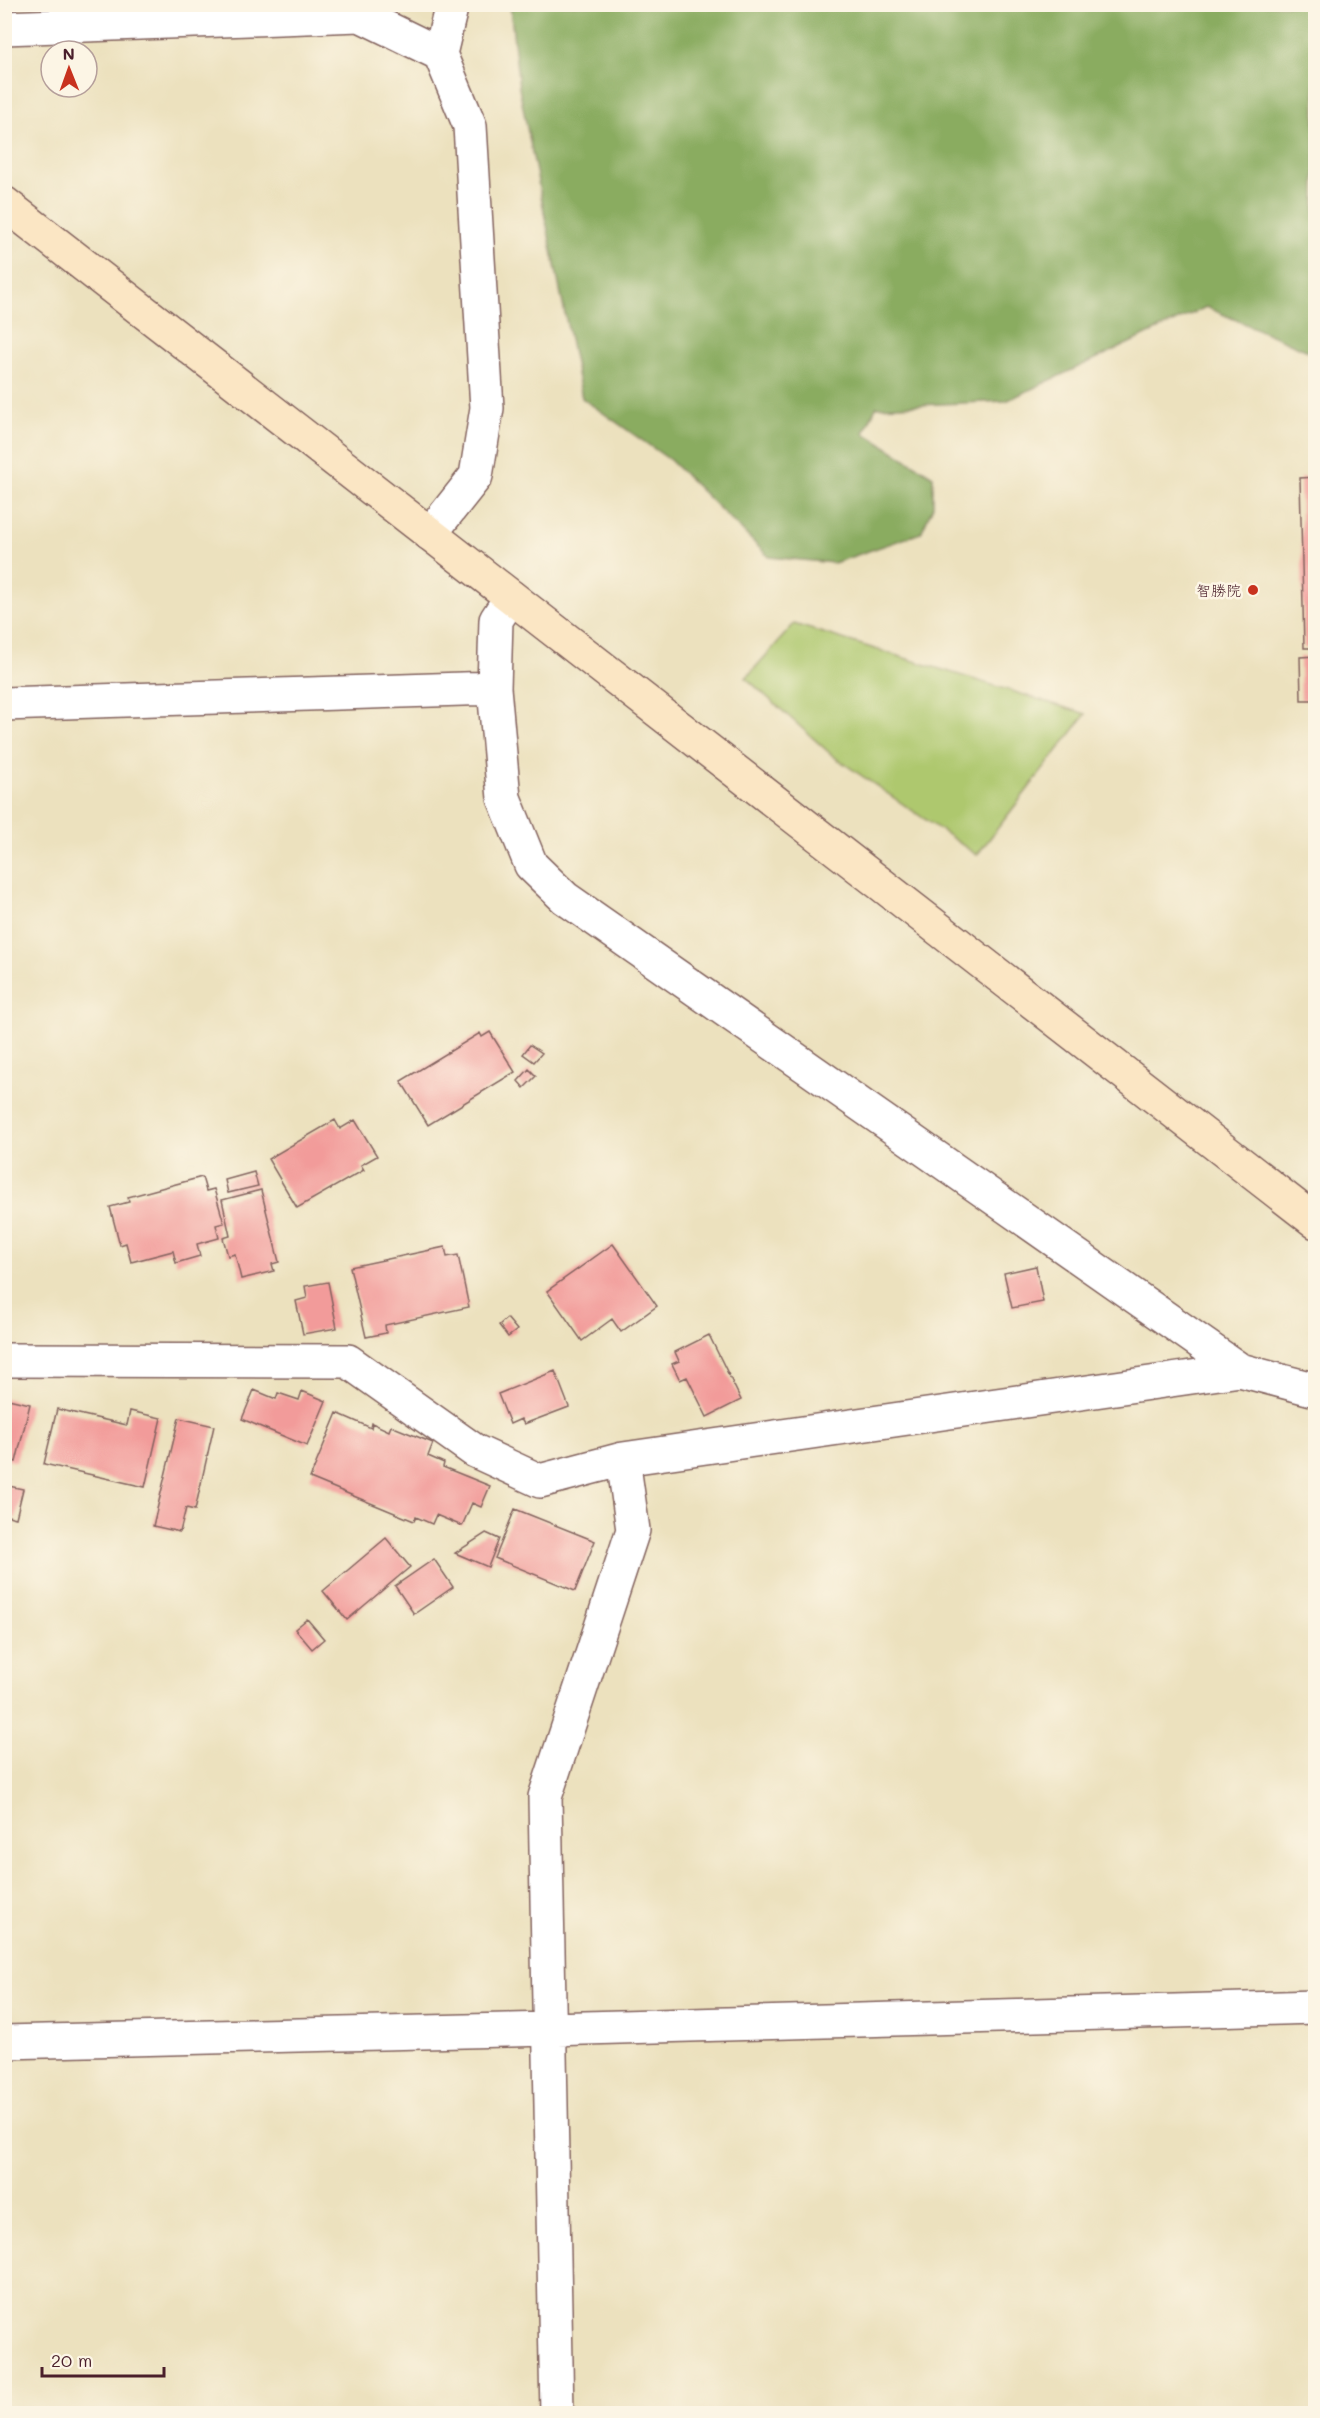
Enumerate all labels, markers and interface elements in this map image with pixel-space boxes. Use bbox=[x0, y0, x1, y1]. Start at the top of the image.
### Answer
north arrow bbox=[39, 39, 99, 99]
text: N bbox=[62, 43, 75, 64]
place label: 智勝院 bbox=[1196, 580, 1241, 600]
marker: 智勝院 bbox=[1246, 583, 1260, 597]
scale bar bbox=[42, 2340, 164, 2378]
text: 20 m bbox=[51, 2348, 92, 2372]

